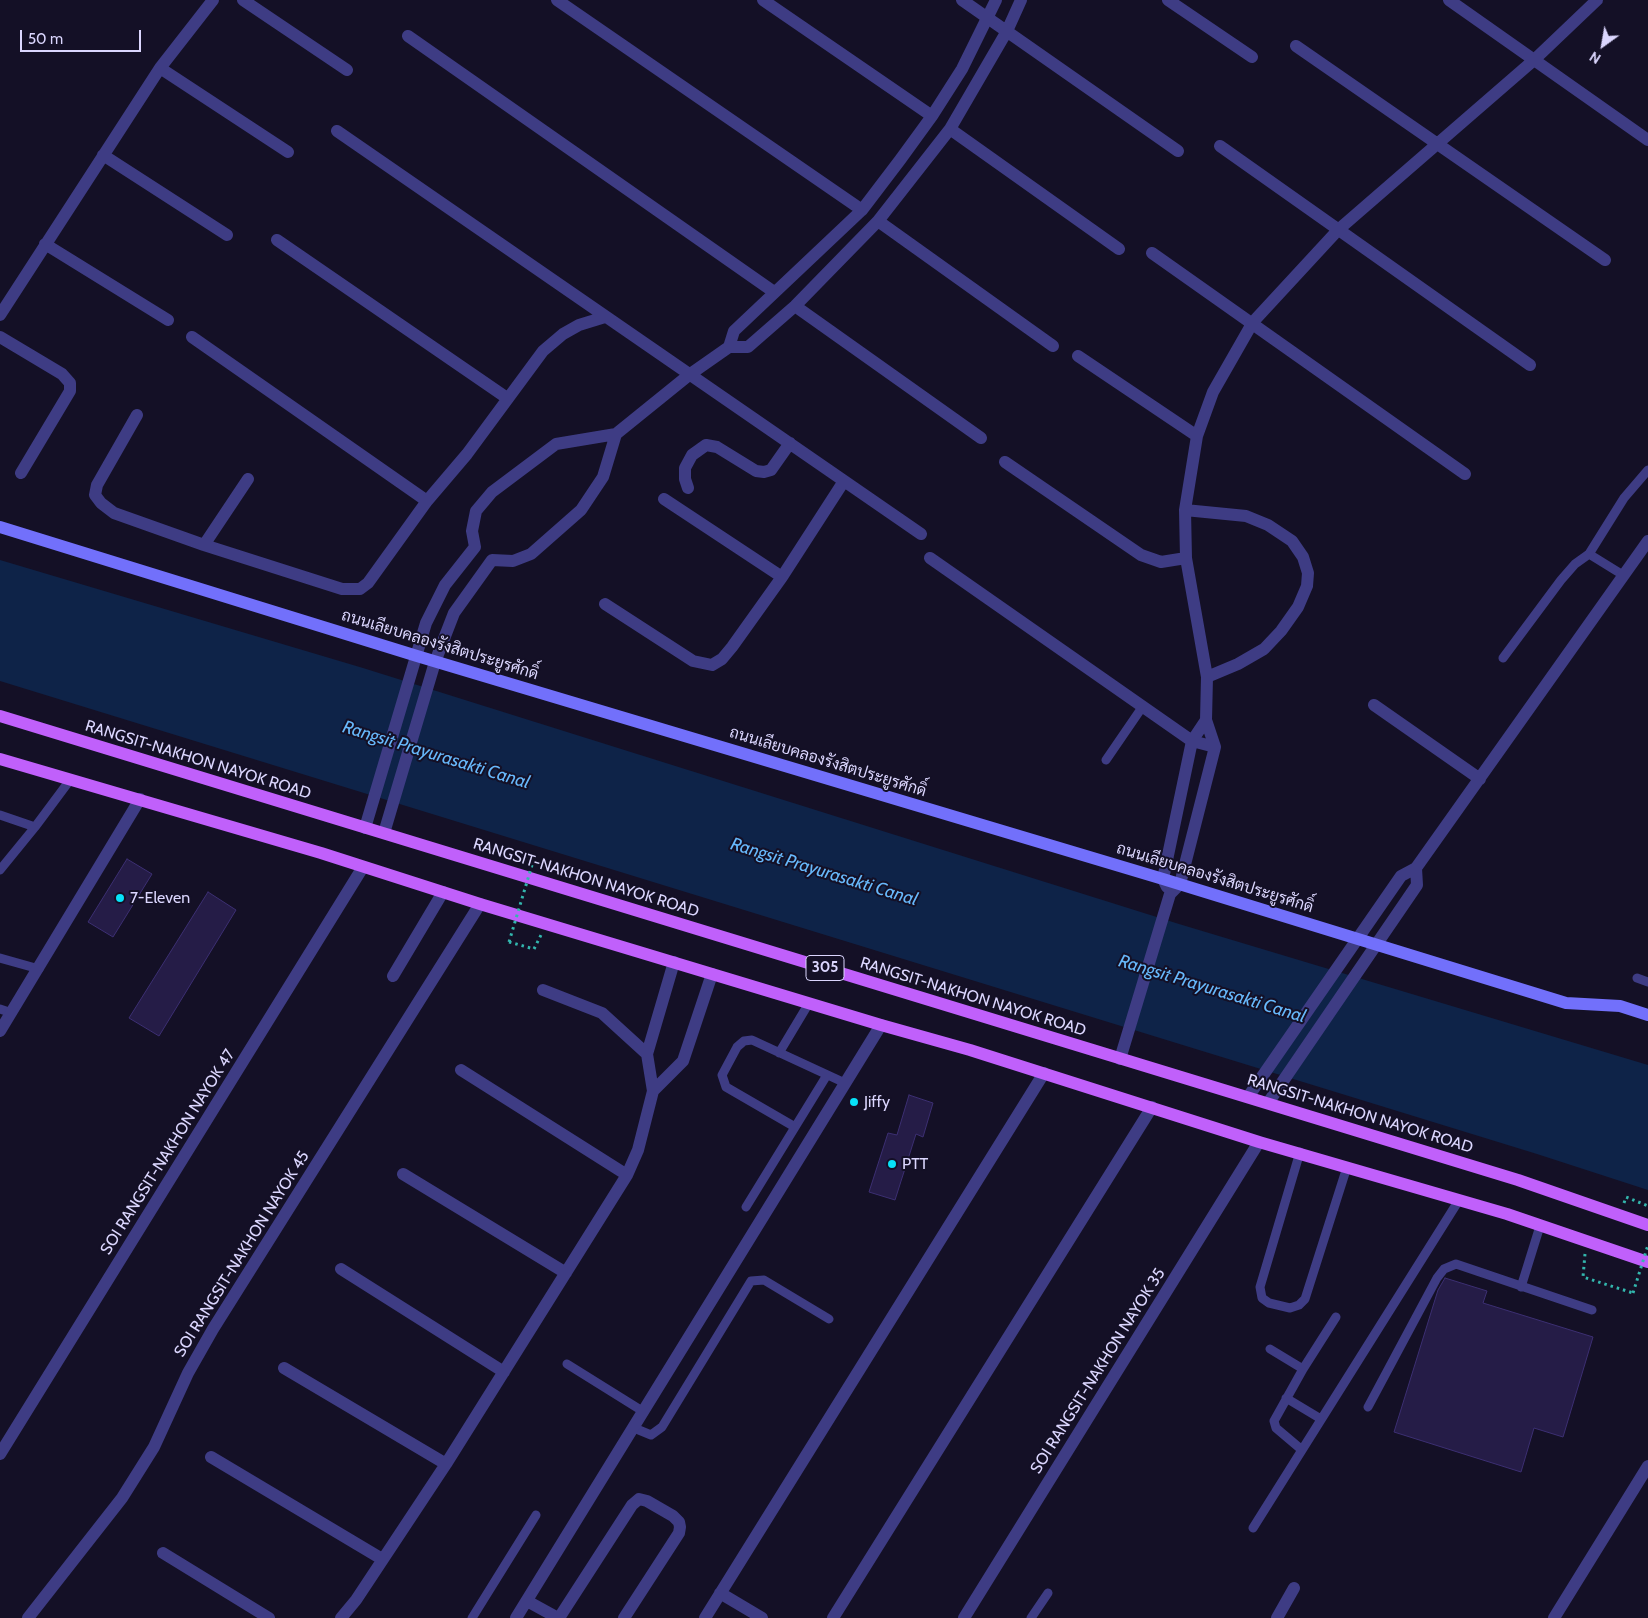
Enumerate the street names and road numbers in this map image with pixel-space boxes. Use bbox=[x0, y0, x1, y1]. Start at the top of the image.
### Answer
street label: ถนนเลียบคลองรังสิตประยูรศักดิ์ bbox=[339, 606, 541, 684]
street label: RANGSIT-NAKHON NAYOK ROAD bbox=[83, 716, 313, 804]
street label: ถนนเลียบคลองรังสิตประยูรศักดิ์ bbox=[727, 723, 929, 801]
street label: RANGSIT-NAKHON NAYOK ROAD bbox=[471, 834, 701, 922]
street label: ถนนเลียบคลองรังสิตประยูรศักดิ์ bbox=[1114, 839, 1316, 917]
street label: RANGSIT-NAKHON NAYOK ROAD bbox=[858, 953, 1088, 1041]
road number: 305 bbox=[806, 956, 844, 980]
street label: SOI RANGSIT-NAKHON NAYOK 47 bbox=[97, 1046, 239, 1258]
street label: RANGSIT-NAKHON NAYOK ROAD bbox=[1245, 1070, 1475, 1158]
street label: SOI RANGSIT-NAKHON NAYOK 45 bbox=[170, 1147, 314, 1361]
street label: SOI RANGSIT-NAKHON NAYOK 35 bbox=[1027, 1265, 1169, 1477]

